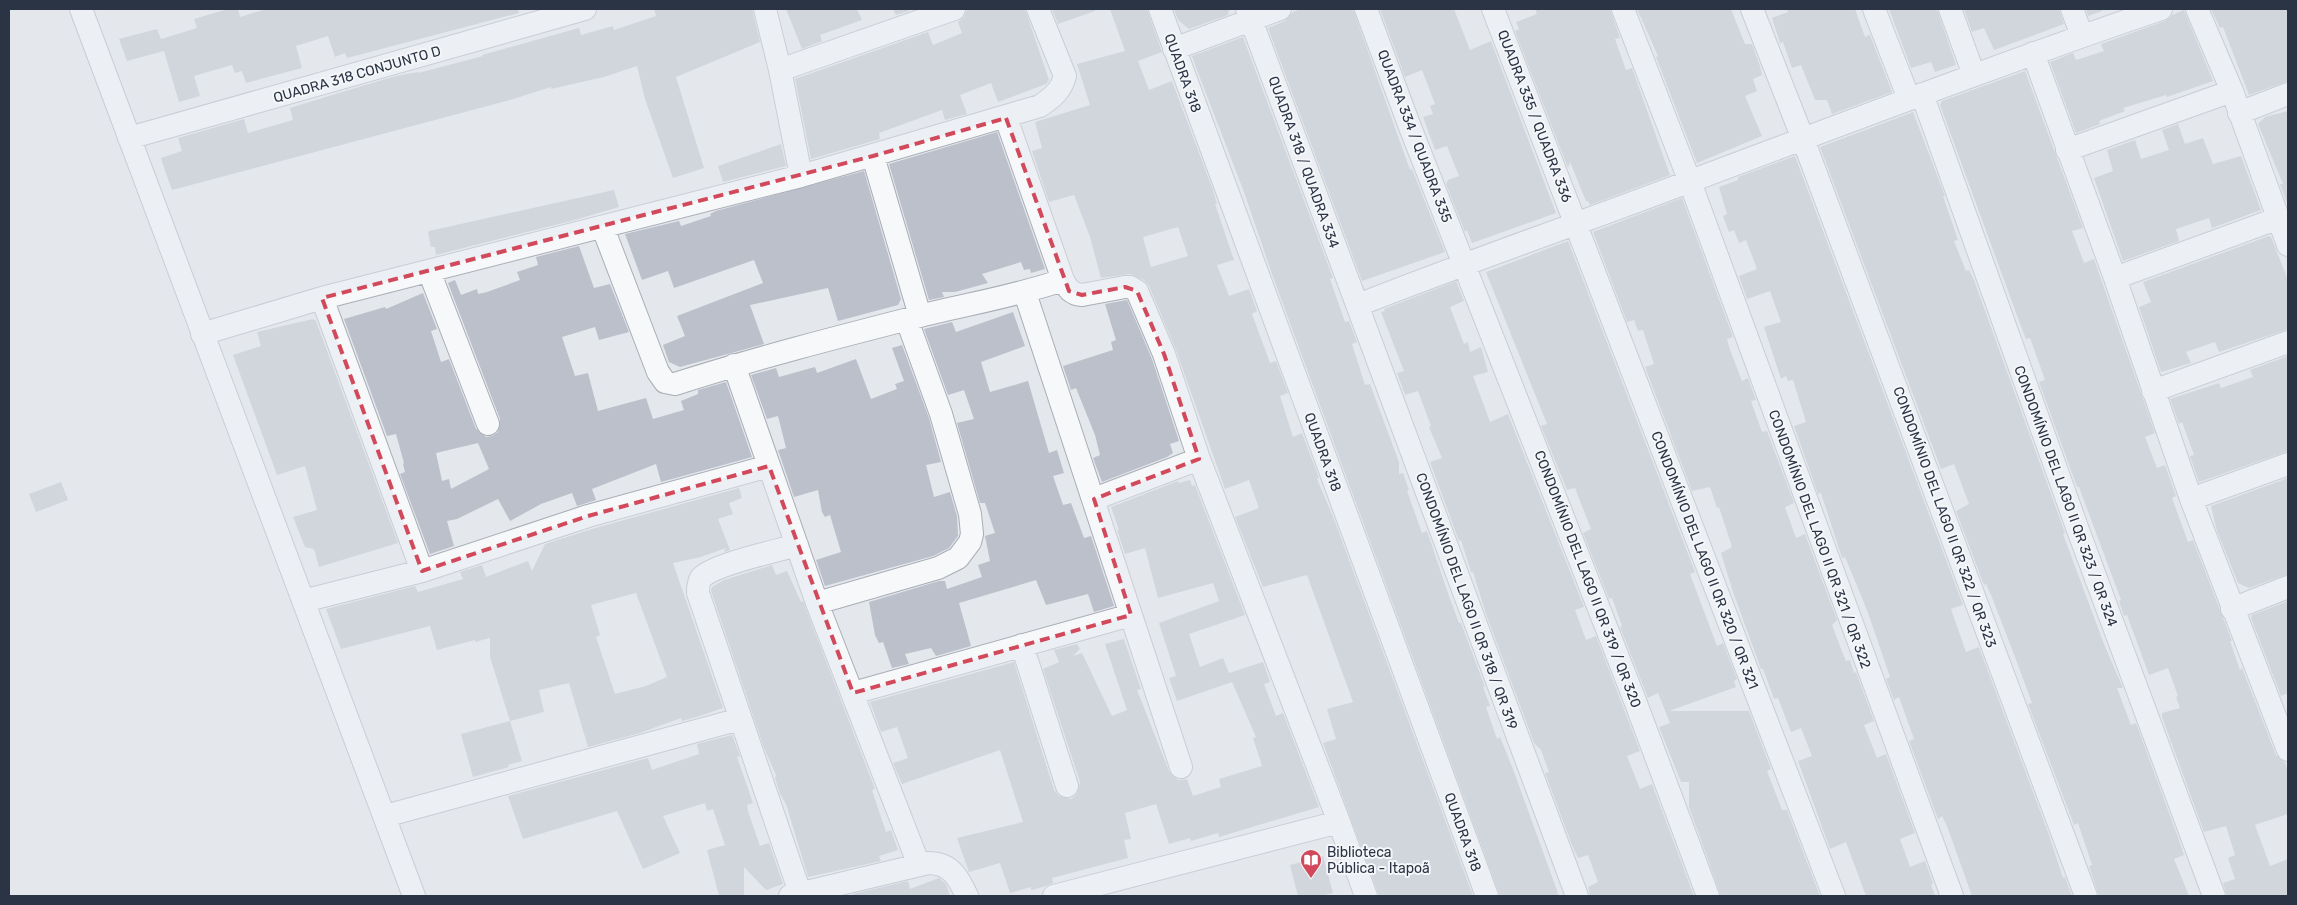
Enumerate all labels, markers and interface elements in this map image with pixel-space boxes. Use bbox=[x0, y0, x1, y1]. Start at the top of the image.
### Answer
street label: QUADRA 335 / QUADRA 336 bbox=[1494, 27, 1575, 205]
street label: QUADRA 318 bbox=[1160, 31, 1205, 115]
street label: QUADRA 318 CONJUNTO D bbox=[271, 42, 443, 107]
street label: QUADRA 334 / QUADRA 335 bbox=[1374, 47, 1455, 225]
street label: QUADRA 318 / QUADRA 334 bbox=[1264, 74, 1343, 251]
street label: CONDOMÍNIO DEL LAGO II QR 323 / QR 324 bbox=[2010, 363, 2122, 629]
street label: CONDOMÍNIO DEL LAGO II QR 322 / QR 323 bbox=[1889, 384, 2001, 650]
street label: CONDOMÍNIO DEL LAGO II QR 321 / QR 322 bbox=[1765, 407, 1875, 671]
street label: QUADRA 318 bbox=[1300, 410, 1345, 494]
street label: CONDOMÍNIO DEL LAGO II QR 320 / QR 321 bbox=[1647, 429, 1763, 691]
street label: CONDOMÍNIO DEL LAGO II QR 319 / QR 320 bbox=[1530, 448, 1646, 710]
street label: CONDOMÍNIO DEL LAGO II QR 318 / QR 319 bbox=[1412, 470, 1522, 732]
street label: QUADRA 318 bbox=[1440, 790, 1485, 874]
place label: Biblioteca Pública - Itapoã bbox=[1327, 844, 1430, 877]
library icon: Biblioteca Pública - Itapoã bbox=[1299, 848, 1323, 879]

